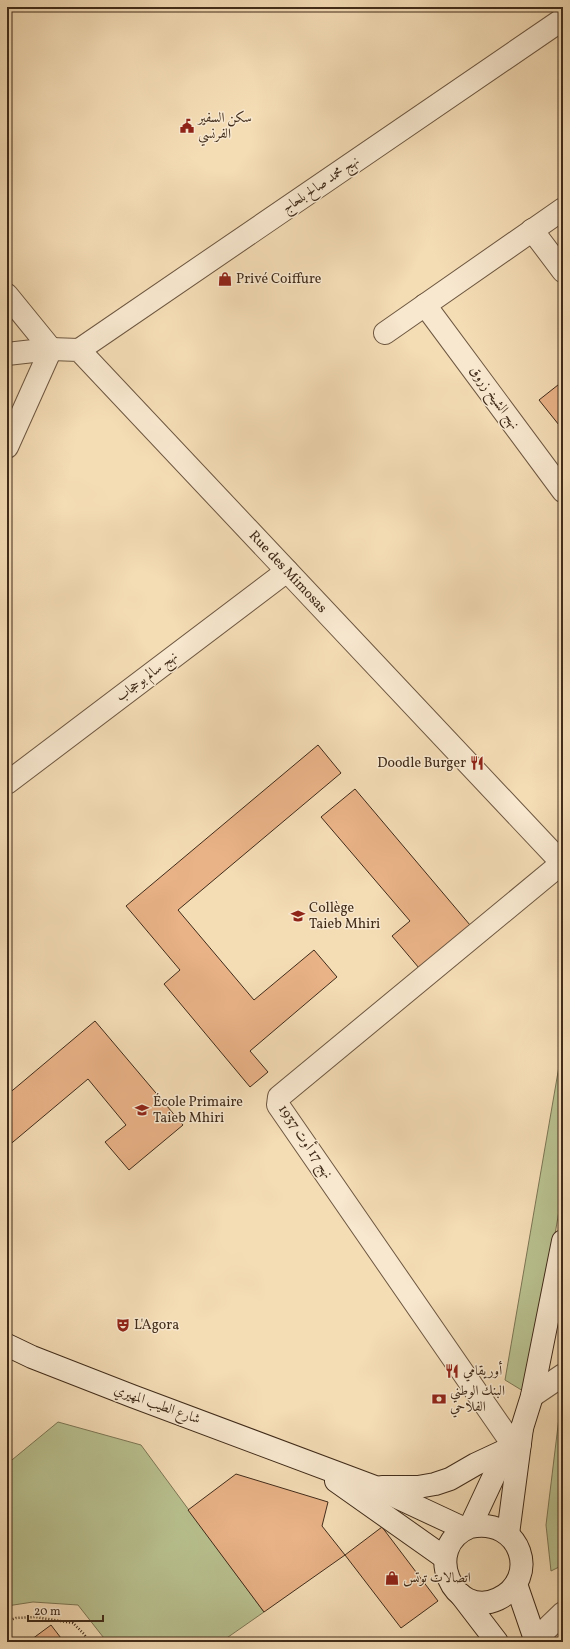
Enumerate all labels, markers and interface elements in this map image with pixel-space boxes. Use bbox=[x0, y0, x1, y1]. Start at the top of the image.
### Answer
place label: سكن السفير الفرنسي bbox=[196, 109, 252, 147]
public building icon: سكن السفير الفرنسي bbox=[179, 118, 195, 134]
street label: نهج محمد صالح بلحاج bbox=[279, 152, 365, 220]
place label: Privé Coiffure bbox=[236, 270, 322, 289]
shop icon: Privé Coiffure bbox=[217, 271, 233, 287]
street label: نهج الشيخ زروق bbox=[463, 362, 523, 435]
street label: Rue des Mimosas bbox=[244, 527, 331, 617]
street label: نهج سالم بوحجاب bbox=[112, 647, 183, 708]
place label: Doodle Burger bbox=[377, 754, 466, 773]
restaurant icon: Doodle Burger bbox=[469, 755, 485, 771]
place label: Collège Taieb Mhiri bbox=[309, 899, 380, 934]
school or university icon: Collège Taieb Mhiri bbox=[290, 908, 306, 924]
place label: École Primaire Taieb Mhiri bbox=[153, 1093, 243, 1128]
street label: نهج 17 أوت 1937 bbox=[272, 1100, 338, 1184]
school or university icon: École Primaire Taieb Mhiri bbox=[134, 1102, 150, 1118]
place label: L'Agora bbox=[134, 1316, 179, 1335]
theatre icon: L'Agora bbox=[115, 1317, 131, 1333]
place label: أوريقامي bbox=[463, 1360, 503, 1382]
restaurant icon: أوريقامي bbox=[444, 1363, 460, 1379]
street label: شارع الطيب المهيري bbox=[111, 1381, 203, 1430]
place label: البنك الوطني الفلاحي bbox=[450, 1382, 505, 1418]
bank icon: البنك الوطني الفلاحي bbox=[431, 1391, 447, 1407]
place label: اتصالات توتس bbox=[403, 1569, 471, 1588]
shop icon: اتصالات توتس bbox=[384, 1570, 400, 1586]
scale bar bbox=[28, 1597, 103, 1623]
text: 20 m bbox=[34, 1604, 61, 1620]

